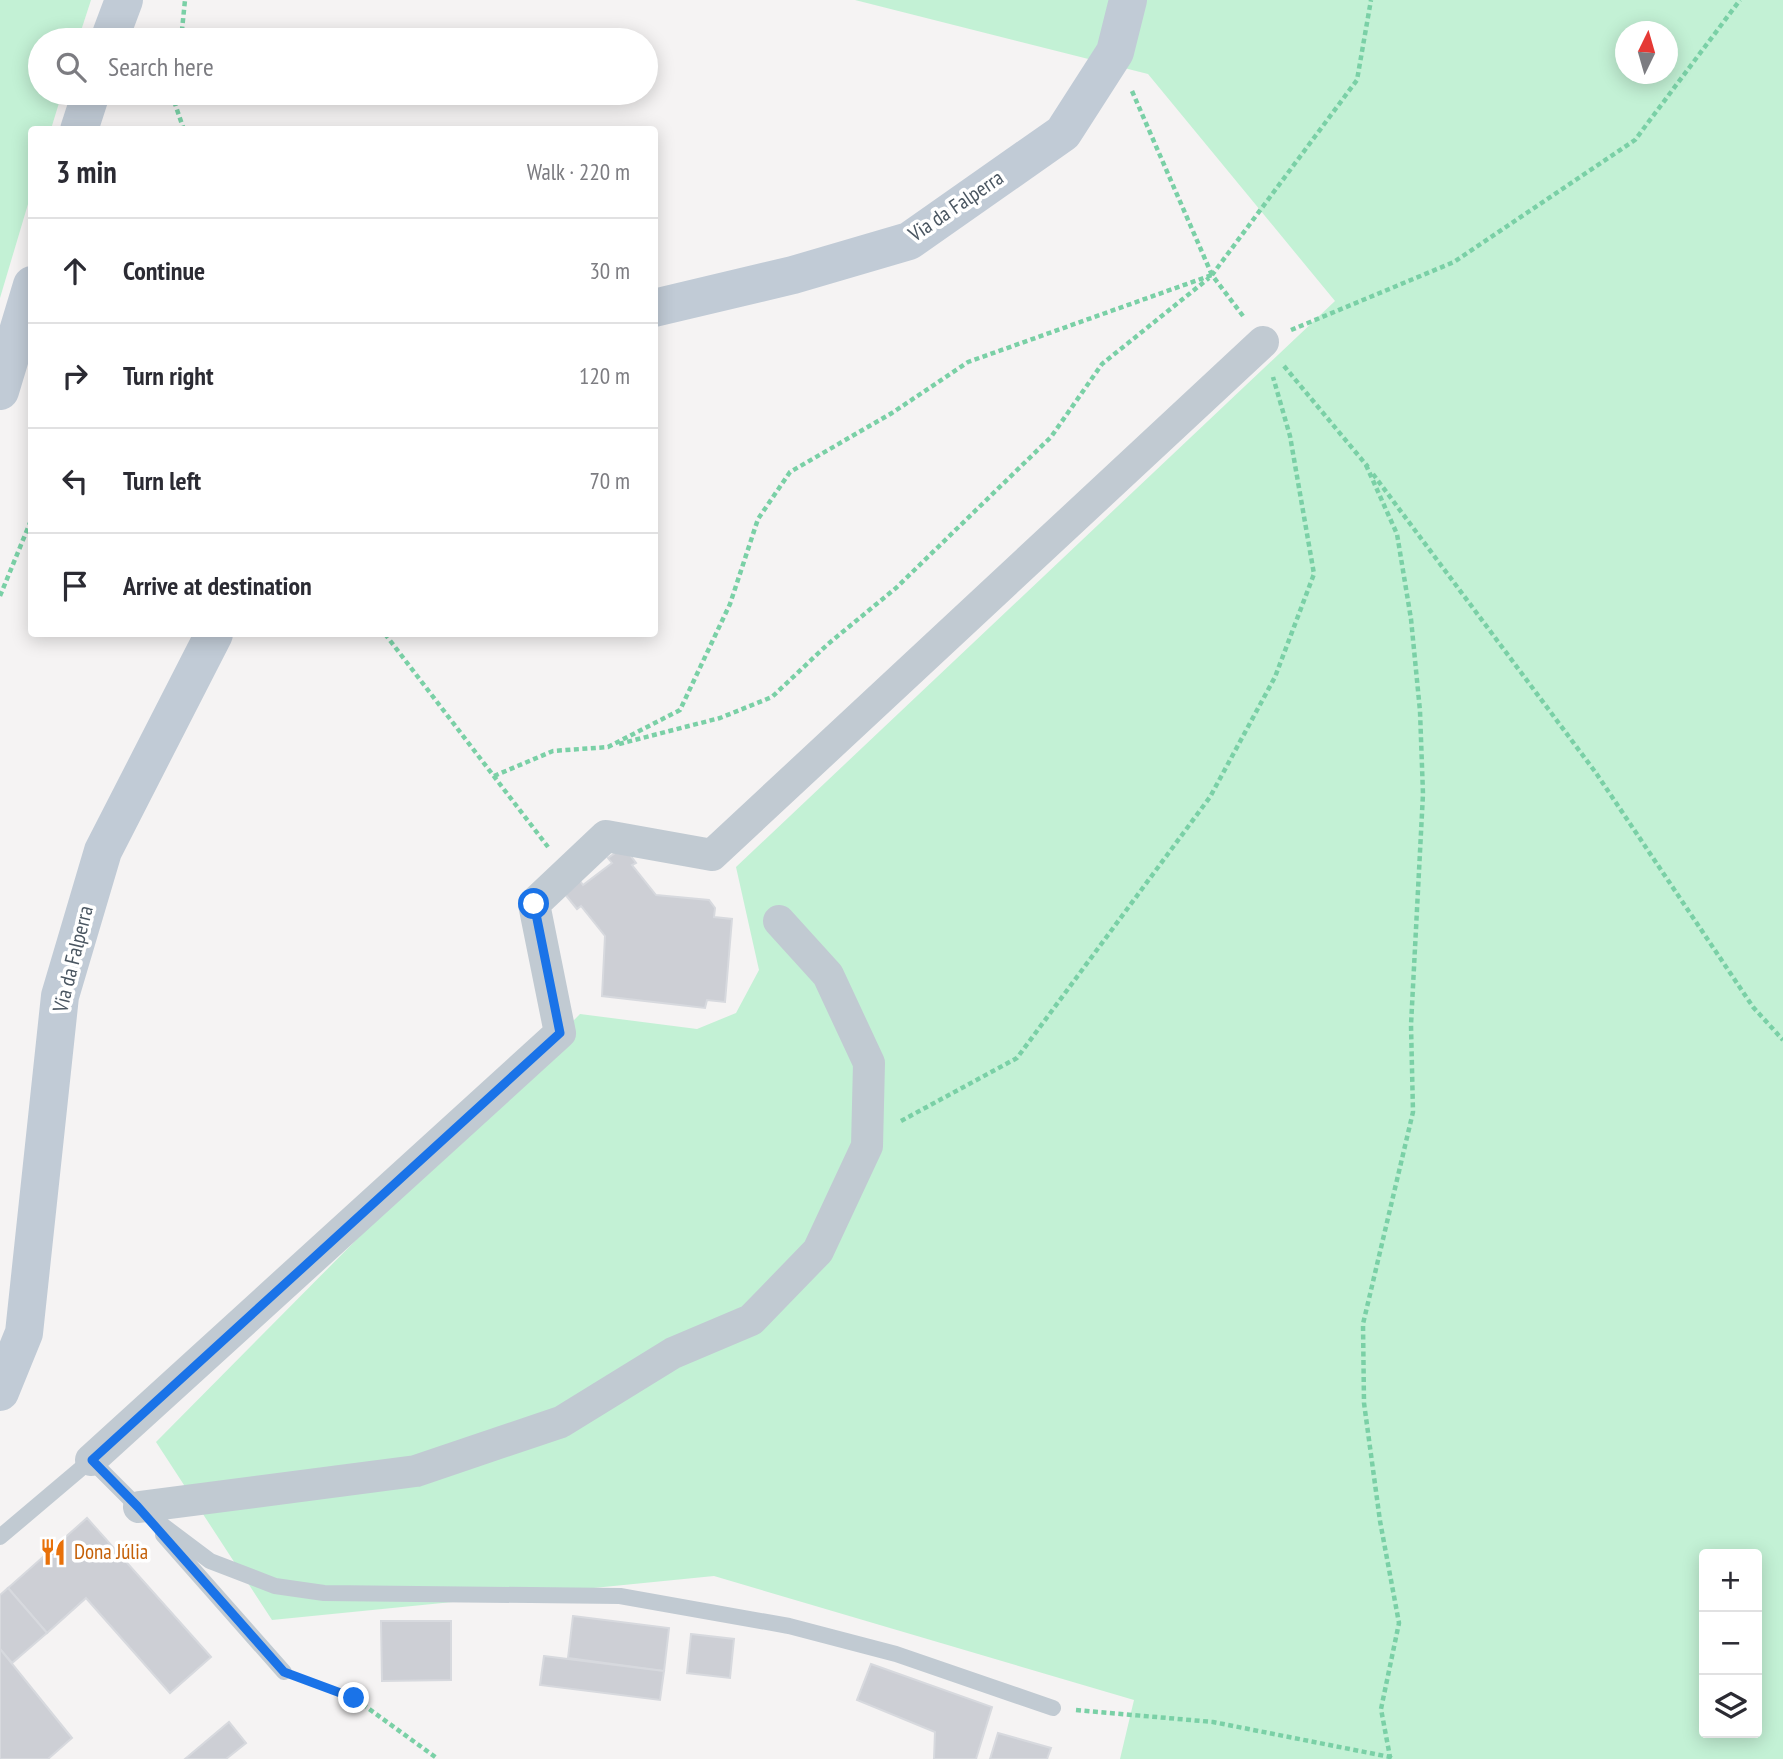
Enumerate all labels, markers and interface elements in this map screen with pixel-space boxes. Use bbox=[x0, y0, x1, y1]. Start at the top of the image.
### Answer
north arrow bbox=[1615, 21, 1678, 84]
search box bbox=[28, 28, 658, 105]
icon: search bbox=[52, 48, 90, 86]
text: Search here bbox=[108, 50, 214, 83]
text: 3 min bbox=[56, 152, 117, 191]
text: Walk · 220 m bbox=[527, 157, 630, 186]
street label: Via da Falperra bbox=[902, 164, 1008, 248]
icon: ahead bbox=[56, 252, 94, 290]
text: Continue bbox=[123, 254, 205, 287]
text: 30 m bbox=[589, 256, 630, 285]
icon: right bbox=[56, 357, 94, 395]
text: Turn right bbox=[123, 359, 214, 392]
text: 120 m bbox=[579, 361, 630, 390]
icon: left bbox=[56, 462, 94, 500]
text: Turn left bbox=[123, 464, 201, 497]
text: 70 m bbox=[589, 466, 630, 495]
icon: arrive bbox=[56, 567, 94, 605]
text: Arrive at destination bbox=[123, 569, 312, 602]
route start bbox=[518, 888, 549, 919]
street label: Via da Falperra bbox=[46, 903, 99, 1016]
restaurant icon: Dona Júlia bbox=[38, 1537, 68, 1567]
place label: Dona Júlia bbox=[74, 1538, 148, 1565]
map controls bbox=[1699, 1549, 1762, 1738]
button: + bbox=[1699, 1549, 1762, 1612]
button: − bbox=[1699, 1612, 1762, 1675]
button: layers bbox=[1699, 1675, 1762, 1738]
route end bbox=[338, 1682, 369, 1713]

